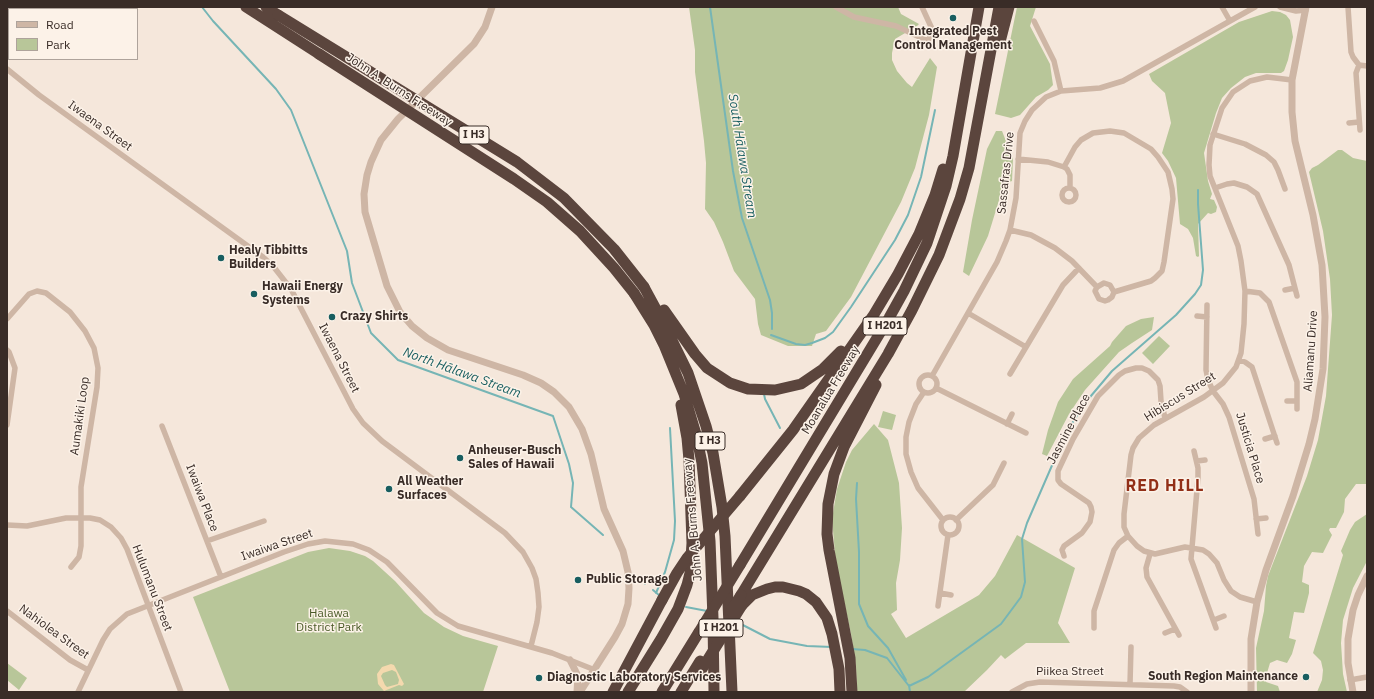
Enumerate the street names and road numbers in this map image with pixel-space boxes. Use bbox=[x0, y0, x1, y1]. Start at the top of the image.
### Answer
street label: John A. Burns Freeway bbox=[343, 50, 455, 130]
street label: Iwaena Street bbox=[65, 98, 135, 154]
road number: I H3 bbox=[459, 126, 489, 144]
street label: Sassafras Drive bbox=[995, 131, 1017, 215]
street label: Aliamanu Drive bbox=[1301, 310, 1321, 392]
road number: I H201 bbox=[863, 317, 907, 335]
street label: Iwaena Street bbox=[315, 321, 363, 395]
street label: Moanalua Freeway bbox=[799, 343, 863, 437]
street label: Hibiscus Street bbox=[1142, 369, 1218, 425]
street label: Aumakiki Loop bbox=[67, 376, 93, 456]
street label: Jasmine Place bbox=[1044, 391, 1094, 467]
street label: Justicia Place bbox=[1232, 411, 1268, 485]
road number: I H3 bbox=[695, 432, 725, 450]
street label: John A. Burns Freeway bbox=[680, 458, 706, 582]
street label: Iwaiwa Place bbox=[183, 462, 221, 534]
street label: Iwaiwa Street bbox=[239, 526, 315, 564]
street label: Hulumanu Street bbox=[129, 543, 175, 633]
street label: Nahiolea Street bbox=[16, 602, 92, 662]
road number: I H201 bbox=[699, 619, 743, 637]
street label: Piikea Street bbox=[1036, 665, 1104, 679]

